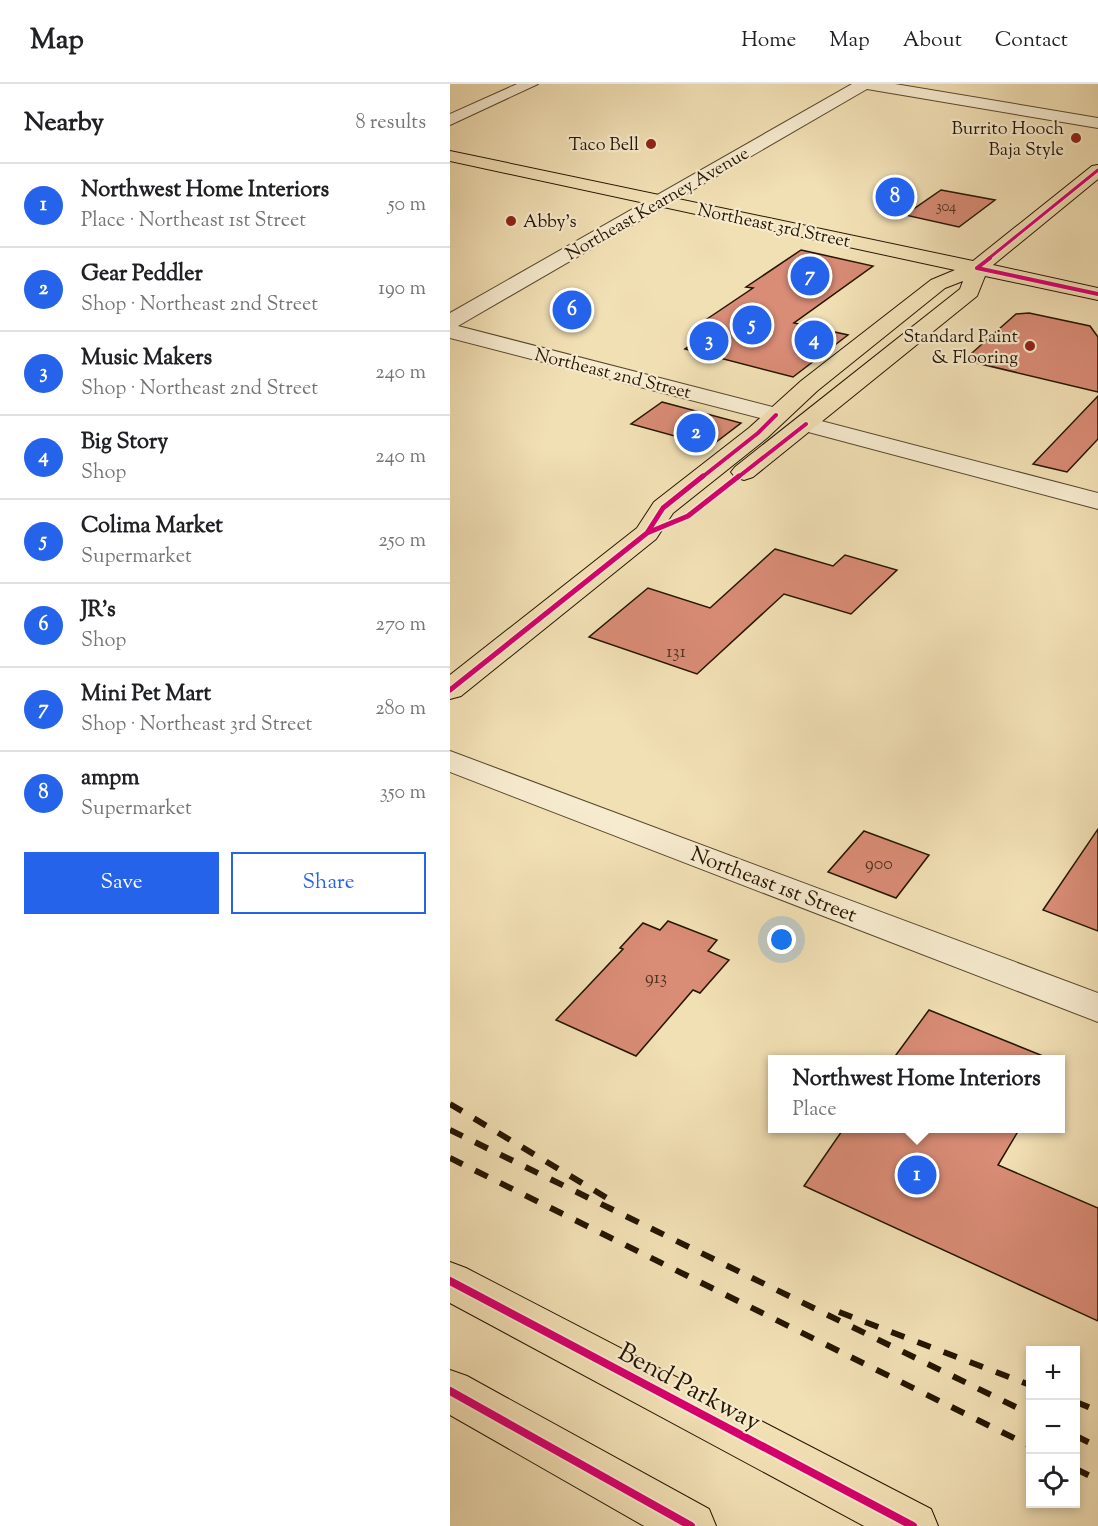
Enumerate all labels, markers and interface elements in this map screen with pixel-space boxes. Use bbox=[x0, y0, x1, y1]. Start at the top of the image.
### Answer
text: Map bbox=[30, 21, 84, 61]
text: Home bbox=[741, 26, 796, 56]
text: Map bbox=[829, 26, 870, 56]
text: About bbox=[903, 26, 962, 56]
text: Contact bbox=[995, 26, 1068, 56]
text: Nearby bbox=[24, 105, 104, 142]
text: 8 results bbox=[355, 109, 426, 138]
place label: Burrito Hooch Baja Style bbox=[951, 117, 1064, 164]
marker: Burrito Hooch Baja Style bbox=[1069, 131, 1083, 145]
place label: Taco Bell bbox=[568, 133, 639, 159]
marker: Taco Bell bbox=[644, 137, 658, 151]
street label: Northeast Kearney Avenue bbox=[561, 141, 755, 268]
pin: 8 bbox=[876, 174, 914, 220]
text: Northwest Home Interiors bbox=[81, 175, 329, 207]
text: 1 bbox=[40, 191, 47, 220]
text: 50 m bbox=[388, 191, 426, 220]
house number: 304 bbox=[936, 197, 957, 218]
street label: Northeast 3rd Street bbox=[695, 198, 852, 256]
text: Place · Northeast 1st Street bbox=[81, 207, 306, 236]
place label: Abby's bbox=[523, 210, 577, 236]
marker: Abby's bbox=[504, 214, 518, 228]
pin: 7 bbox=[790, 254, 830, 298]
text: Gear Peddler bbox=[81, 259, 203, 291]
text: 2 bbox=[39, 275, 48, 304]
text: 190 m bbox=[378, 275, 426, 304]
pin: 6 bbox=[552, 288, 592, 332]
text: Shop · Northeast 2nd Street bbox=[81, 291, 318, 320]
pin: 5 bbox=[732, 302, 772, 348]
pin: 3 bbox=[690, 318, 728, 364]
pin: 4 bbox=[794, 318, 834, 362]
place label: Standard Paint & Flooring bbox=[903, 325, 1018, 372]
marker: Standard Paint & Flooring bbox=[1023, 339, 1037, 353]
text: Music Makers bbox=[81, 343, 212, 375]
street label: Northeast 2nd Street bbox=[532, 343, 693, 407]
text: 3 bbox=[39, 359, 48, 388]
text: 240 m bbox=[375, 359, 426, 388]
text: Shop · Northeast 2nd Street bbox=[81, 375, 318, 404]
pin: 2 bbox=[676, 410, 716, 456]
text: Big Story bbox=[81, 427, 168, 459]
text: 4 bbox=[38, 443, 49, 472]
text: 240 m bbox=[375, 443, 426, 472]
text: Shop bbox=[81, 459, 126, 488]
text: Colima Market bbox=[81, 511, 223, 543]
text: 5 bbox=[40, 527, 47, 556]
text: 250 m bbox=[378, 527, 426, 556]
text: Supermarket bbox=[81, 543, 192, 572]
text: JR's bbox=[81, 595, 116, 627]
text: 6 bbox=[39, 611, 48, 640]
text: 270 m bbox=[376, 611, 426, 640]
text: Shop bbox=[81, 627, 126, 656]
house number: 131 bbox=[666, 640, 686, 666]
text: Mini Pet Mart bbox=[81, 679, 211, 711]
text: 7 bbox=[38, 695, 49, 724]
text: 280 m bbox=[375, 695, 426, 724]
text: Shop · Northeast 3rd Street bbox=[81, 711, 312, 740]
text: ampm bbox=[81, 763, 140, 795]
text: 8 bbox=[39, 779, 49, 808]
text: 350 m bbox=[380, 779, 426, 808]
text: Supermarket bbox=[81, 795, 192, 824]
street label: Northeast 1st Street bbox=[686, 840, 861, 931]
button: Save bbox=[24, 852, 219, 914]
button: Share bbox=[231, 852, 426, 914]
house number: 900 bbox=[865, 852, 893, 878]
your location bbox=[767, 925, 796, 954]
house number: 913 bbox=[645, 966, 667, 992]
popup bbox=[768, 1055, 1065, 1133]
text: Northwest Home Interiors bbox=[792, 1064, 1041, 1096]
text: Place bbox=[792, 1096, 837, 1125]
pin: 1 bbox=[898, 1152, 936, 1198]
street label: Bend Parkway bbox=[611, 1335, 767, 1441]
map controls bbox=[1026, 1346, 1080, 1508]
button: + bbox=[1026, 1346, 1080, 1400]
button: − bbox=[1026, 1400, 1080, 1454]
button: locate bbox=[1026, 1454, 1080, 1508]

